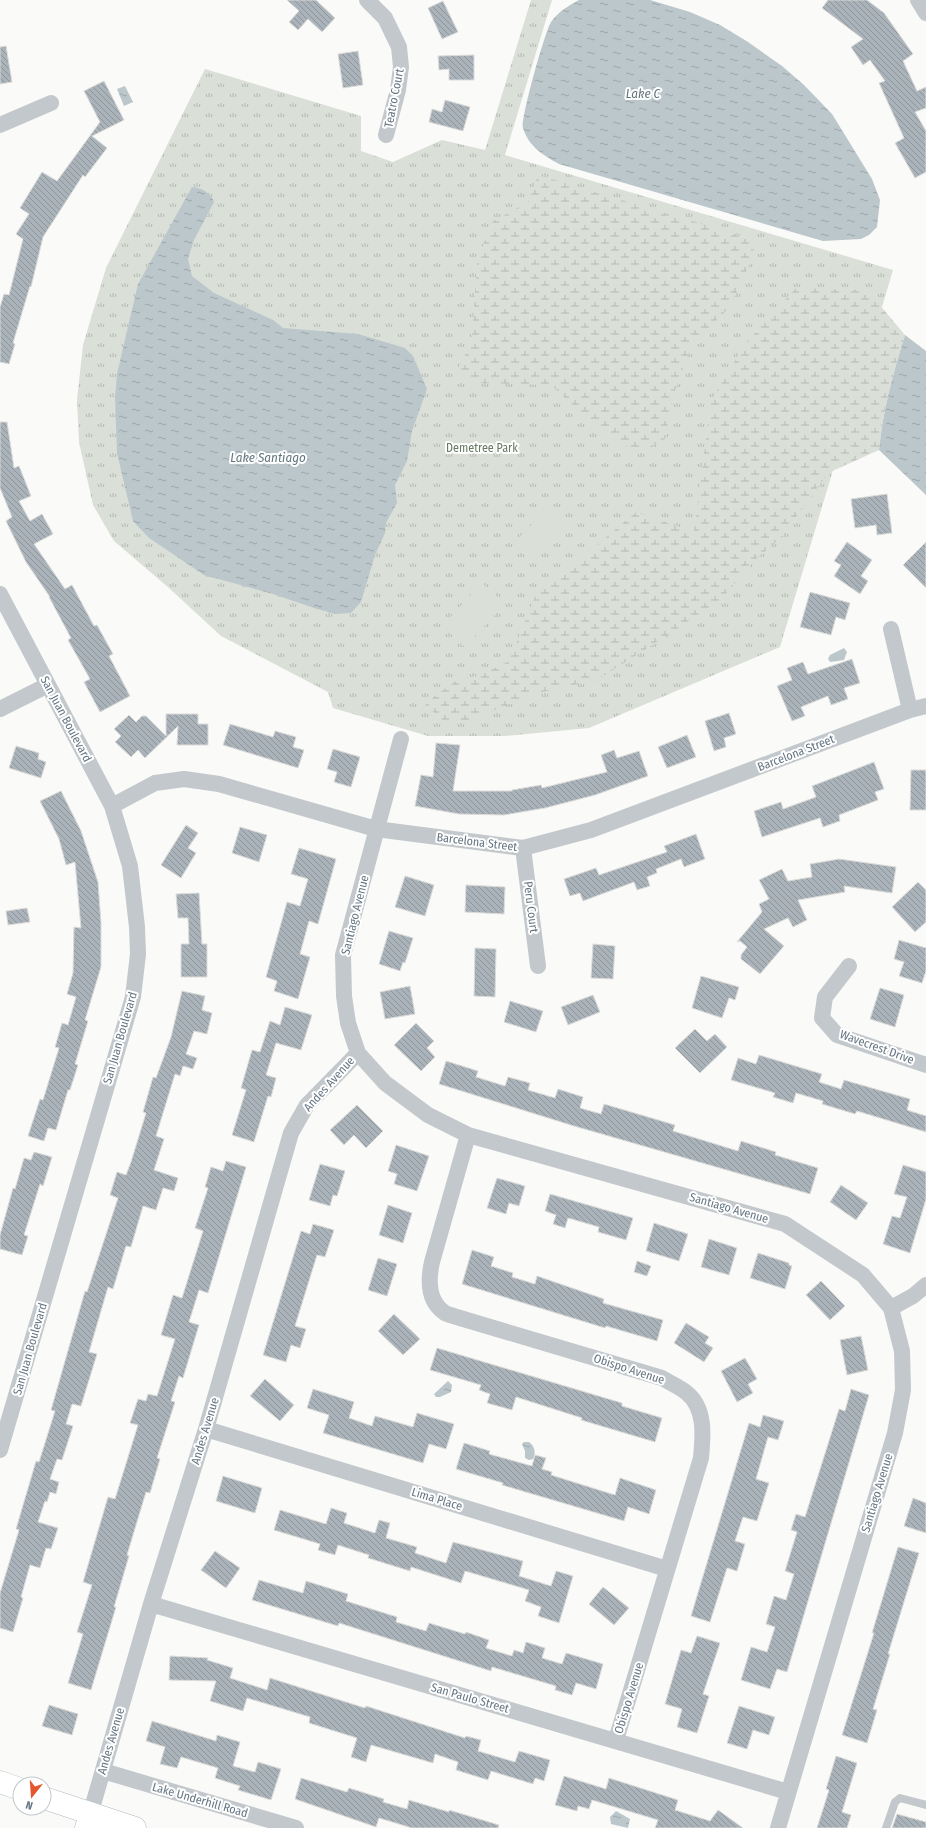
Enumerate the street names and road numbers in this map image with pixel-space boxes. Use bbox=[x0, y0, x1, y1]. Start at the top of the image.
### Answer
street label: Teatro Court bbox=[381, 67, 407, 129]
street label: San Juan Boulevard bbox=[38, 674, 94, 764]
street label: Barcelona Street bbox=[756, 732, 836, 774]
street label: Barcelona Street bbox=[436, 830, 518, 854]
street label: Santiago Avenue bbox=[338, 874, 372, 956]
street label: Peru Court bbox=[521, 880, 541, 934]
street label: San Juan Boulevard bbox=[100, 990, 140, 1086]
street label: Wavecrest Drive bbox=[838, 1027, 916, 1067]
street label: Andes Avenue bbox=[301, 1054, 357, 1114]
street label: Santiago Avenue bbox=[688, 1190, 770, 1226]
street label: San Juan Boulevard bbox=[10, 1301, 50, 1397]
street label: Obispo Avenue bbox=[592, 1351, 666, 1387]
street label: Andes Avenue bbox=[188, 1396, 222, 1466]
street label: Santiago Avenue bbox=[858, 1452, 896, 1534]
street label: Lima Place bbox=[410, 1485, 464, 1513]
street label: Obispo Avenue bbox=[612, 1661, 646, 1735]
street label: San Paulo Street bbox=[429, 1680, 511, 1716]
street label: Andes Avenue bbox=[95, 1706, 127, 1776]
street label: Lake Underhill Road bbox=[151, 1780, 249, 1820]

